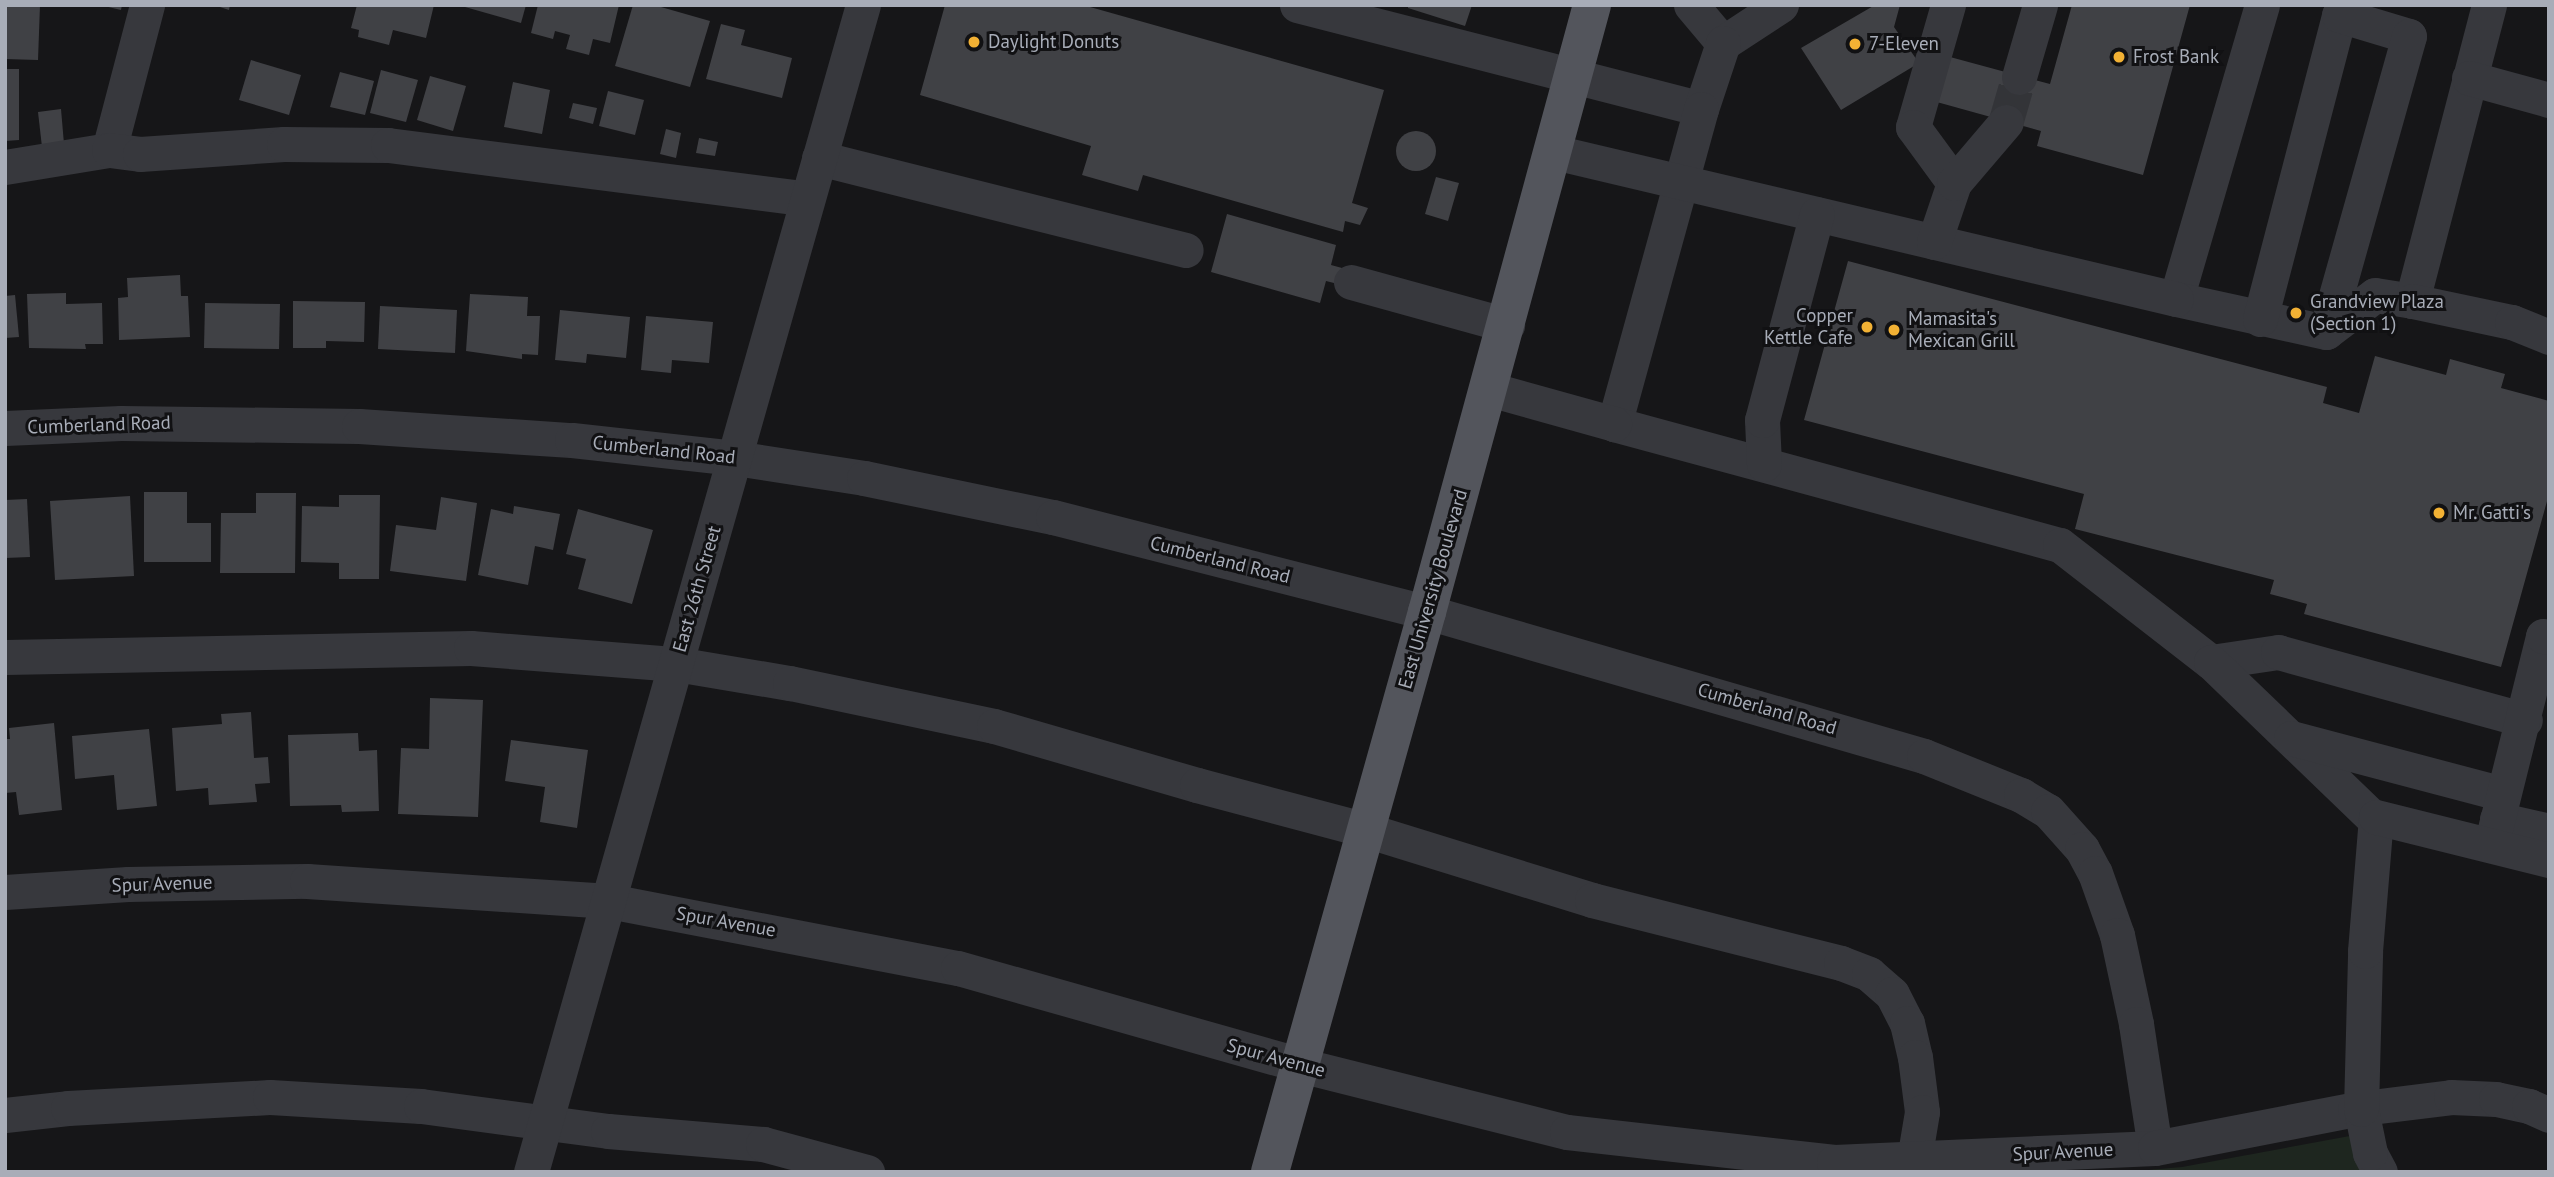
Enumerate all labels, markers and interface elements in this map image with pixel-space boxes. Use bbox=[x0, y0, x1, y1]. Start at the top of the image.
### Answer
place label: Daylight Donuts bbox=[988, 31, 1119, 53]
place label: 7-Eleven bbox=[1869, 33, 1939, 55]
marker: Daylight Donuts bbox=[966, 34, 982, 50]
marker: 7-Eleven bbox=[1847, 36, 1863, 52]
place label: Frost Bank bbox=[2133, 46, 2219, 68]
marker: Frost Bank bbox=[2111, 49, 2127, 65]
place label: Grandview Plaza (Section 1) bbox=[2310, 291, 2444, 335]
place label: Copper Kettle Cafe bbox=[1764, 305, 1853, 349]
marker: Grandview Plaza (Section 1) bbox=[2288, 305, 2304, 321]
place label: Mamasita's Mexican Grill bbox=[1908, 308, 2015, 352]
marker: Copper Kettle Cafe bbox=[1859, 319, 1875, 335]
marker: Mamasita's Mexican Grill bbox=[1886, 322, 1902, 338]
street label: Cumberland Road bbox=[27, 411, 171, 439]
street label: Cumberland Road bbox=[591, 431, 737, 469]
street label: East University Boulevard bbox=[1394, 486, 1472, 692]
place label: Mr. Gatti's bbox=[2453, 502, 2532, 524]
marker: Mr. Gatti's bbox=[2431, 505, 2447, 521]
street label: East 26th Street bbox=[668, 523, 726, 655]
street label: Cumberland Road bbox=[1148, 532, 1292, 588]
street label: Cumberland Road bbox=[1695, 678, 1839, 740]
street label: Spur Avenue bbox=[111, 871, 213, 897]
street label: Spur Avenue bbox=[674, 902, 778, 942]
street label: Spur Avenue bbox=[1224, 1034, 1328, 1082]
street label: Spur Avenue bbox=[2012, 1138, 2114, 1166]

